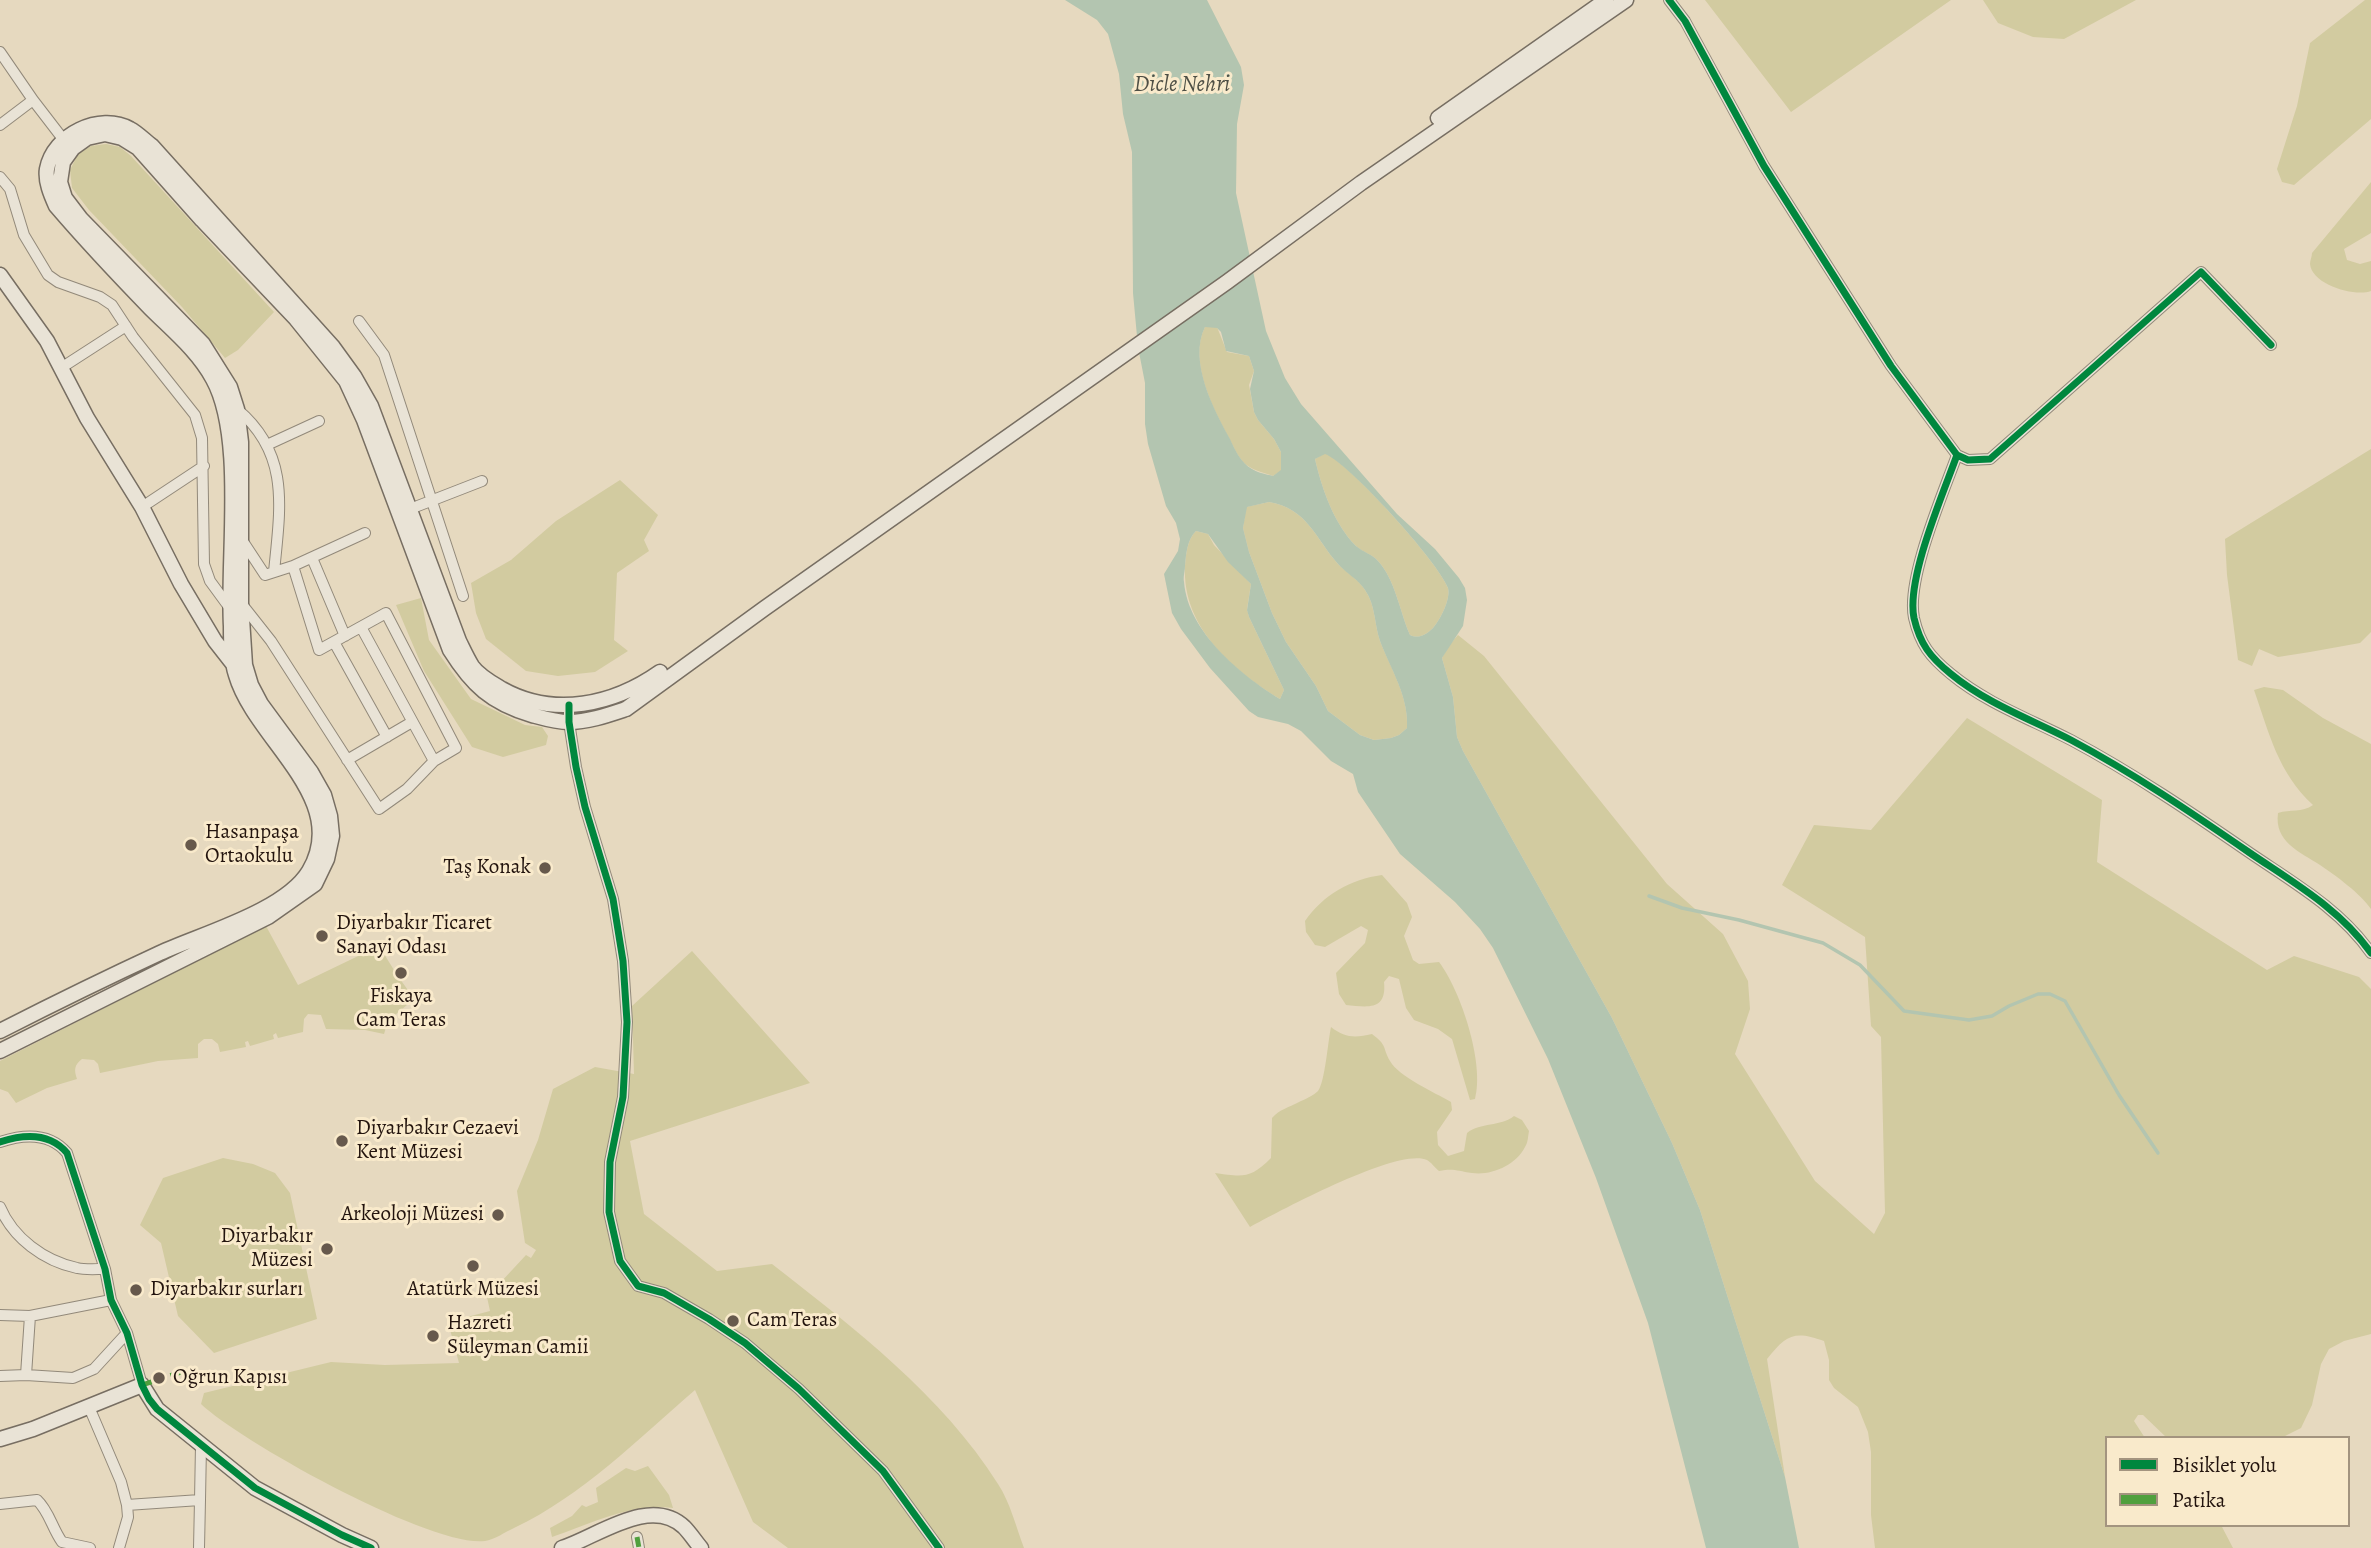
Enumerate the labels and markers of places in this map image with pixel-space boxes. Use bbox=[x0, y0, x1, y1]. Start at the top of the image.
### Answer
place label: Hasanpaşa Ortaokulu bbox=[205, 820, 299, 870]
marker: Hasanpaşa Ortaokulu bbox=[183, 837, 199, 853]
place label: Taş Konak bbox=[443, 855, 531, 881]
marker: Taş Konak bbox=[537, 860, 553, 876]
place label: Diyarbakır Ticaret Sanayi Odası bbox=[336, 911, 492, 961]
marker: Diyarbakır Ticaret Sanayi Odası bbox=[314, 928, 330, 944]
marker: Fiskaya Cam Teras bbox=[393, 965, 409, 981]
place label: Fiskaya Cam Teras bbox=[356, 984, 446, 1034]
place label: Diyarbakır Cezaevi Kent Müzesi bbox=[356, 1116, 519, 1166]
marker: Diyarbakır Cezaevi Kent Müzesi bbox=[334, 1133, 350, 1149]
place label: Arkeoloji Müzesi bbox=[341, 1202, 484, 1228]
marker: Arkeoloji Müzesi bbox=[490, 1207, 506, 1223]
place label: Diyarbakır Müzesi bbox=[221, 1224, 313, 1274]
marker: Diyarbakır Müzesi bbox=[319, 1241, 335, 1257]
marker: Atatürk Müzesi bbox=[465, 1258, 481, 1274]
place label: Diyarbakır surları bbox=[150, 1277, 303, 1303]
place label: Atatürk Müzesi bbox=[407, 1277, 539, 1303]
marker: Diyarbakır surları bbox=[128, 1282, 144, 1298]
place label: Cam Teras bbox=[747, 1308, 837, 1334]
place label: Hazreti Süleyman Camii bbox=[447, 1311, 589, 1361]
marker: Cam Teras bbox=[725, 1313, 741, 1329]
marker: Hazreti Süleyman Camii bbox=[425, 1328, 441, 1344]
place label: Oğrun Kapısı bbox=[173, 1365, 287, 1391]
marker: Oğrun Kapısı bbox=[151, 1370, 167, 1386]

